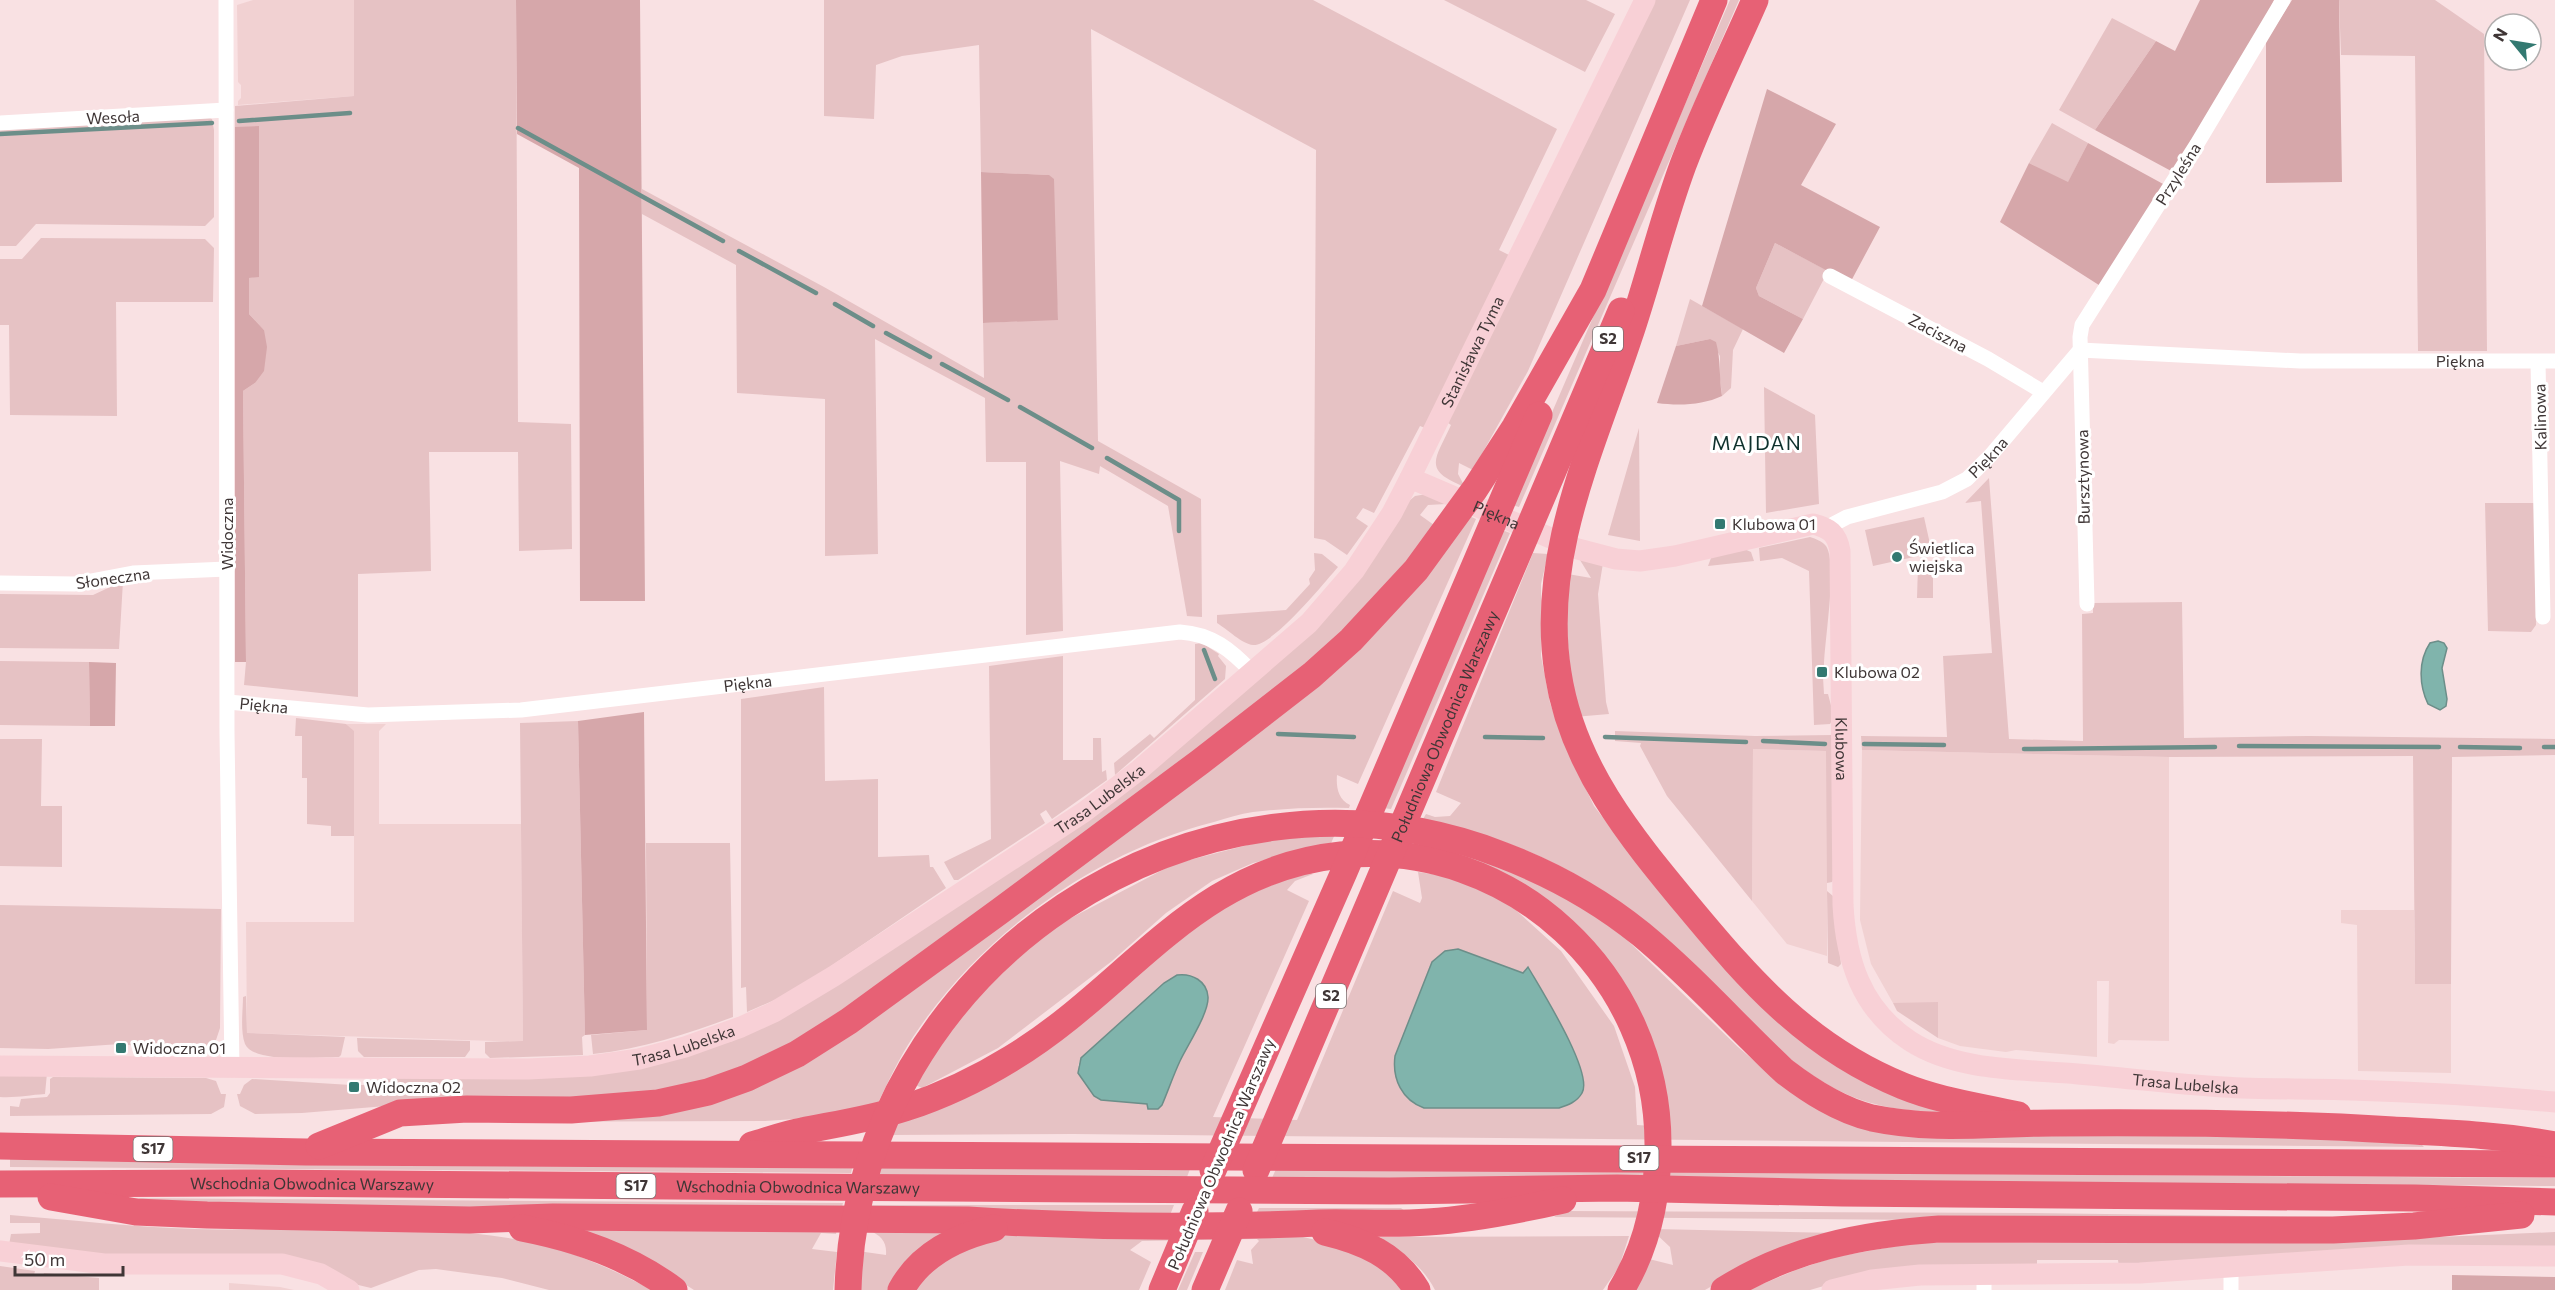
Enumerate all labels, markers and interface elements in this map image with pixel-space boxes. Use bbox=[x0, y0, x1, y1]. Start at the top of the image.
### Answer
north arrow bbox=[2483, 12, 2543, 72]
text: N bbox=[2488, 24, 2511, 44]
street label: Wesoła bbox=[86, 106, 140, 127]
street label: Przyleśna bbox=[2151, 139, 2204, 208]
street label: Stanisława Tyma bbox=[1436, 293, 1507, 410]
street label: Zaciszna bbox=[1906, 309, 1971, 356]
road number: S2 bbox=[1593, 327, 1623, 351]
street label: Piękna bbox=[2436, 351, 2485, 370]
street label: Kalinowa bbox=[2529, 383, 2550, 451]
street label: Bursztynowa bbox=[2072, 429, 2093, 525]
district label: MAJDAN bbox=[1712, 430, 1802, 454]
street label: Piękna bbox=[1964, 433, 2011, 481]
street label: Piękna bbox=[1470, 496, 1523, 533]
street label: Widoczna bbox=[217, 498, 236, 570]
place label: Klubowa 01 bbox=[1732, 514, 1816, 533]
marker: Klubowa 01 bbox=[1713, 517, 1727, 531]
place label: Świetlica wiejska bbox=[1909, 538, 1974, 575]
marker: Świetlica wiejska bbox=[1890, 550, 1904, 564]
street label: Słoneczna bbox=[75, 563, 151, 592]
street label: Południowa Obwodnica Warszawy bbox=[1386, 607, 1502, 845]
place label: Klubowa 02 bbox=[1834, 662, 1920, 681]
marker: Klubowa 02 bbox=[1815, 665, 1829, 679]
street label: Piękna bbox=[722, 670, 773, 695]
street label: Piękna bbox=[239, 693, 289, 717]
street label: Klubowa bbox=[1832, 717, 1852, 781]
street label: Trasa Lubelska bbox=[1051, 760, 1148, 838]
road number: S2 bbox=[1316, 984, 1346, 1008]
street label: Trasa Lubelska bbox=[631, 1020, 737, 1069]
street label: Południowa Obwodnica Warszawy bbox=[1163, 1035, 1278, 1272]
place label: Widoczna 01 bbox=[133, 1038, 226, 1057]
marker: Widoczna 01 bbox=[114, 1041, 128, 1055]
street label: Trasa Lubelska bbox=[2131, 1069, 2239, 1097]
place label: Widoczna 02 bbox=[366, 1077, 461, 1096]
marker: Widoczna 02 bbox=[347, 1080, 361, 1094]
road number: S17 bbox=[134, 1137, 172, 1161]
road number: S17 bbox=[1620, 1146, 1658, 1170]
street label: Wschodnia Obwodnica Warszawy bbox=[190, 1173, 434, 1193]
road number: S17 bbox=[616, 1174, 656, 1198]
street label: Wschodnia Obwodnica Warszawy bbox=[676, 1176, 920, 1197]
scale bar bbox=[15, 1239, 123, 1277]
text: 50 m bbox=[24, 1248, 65, 1270]

